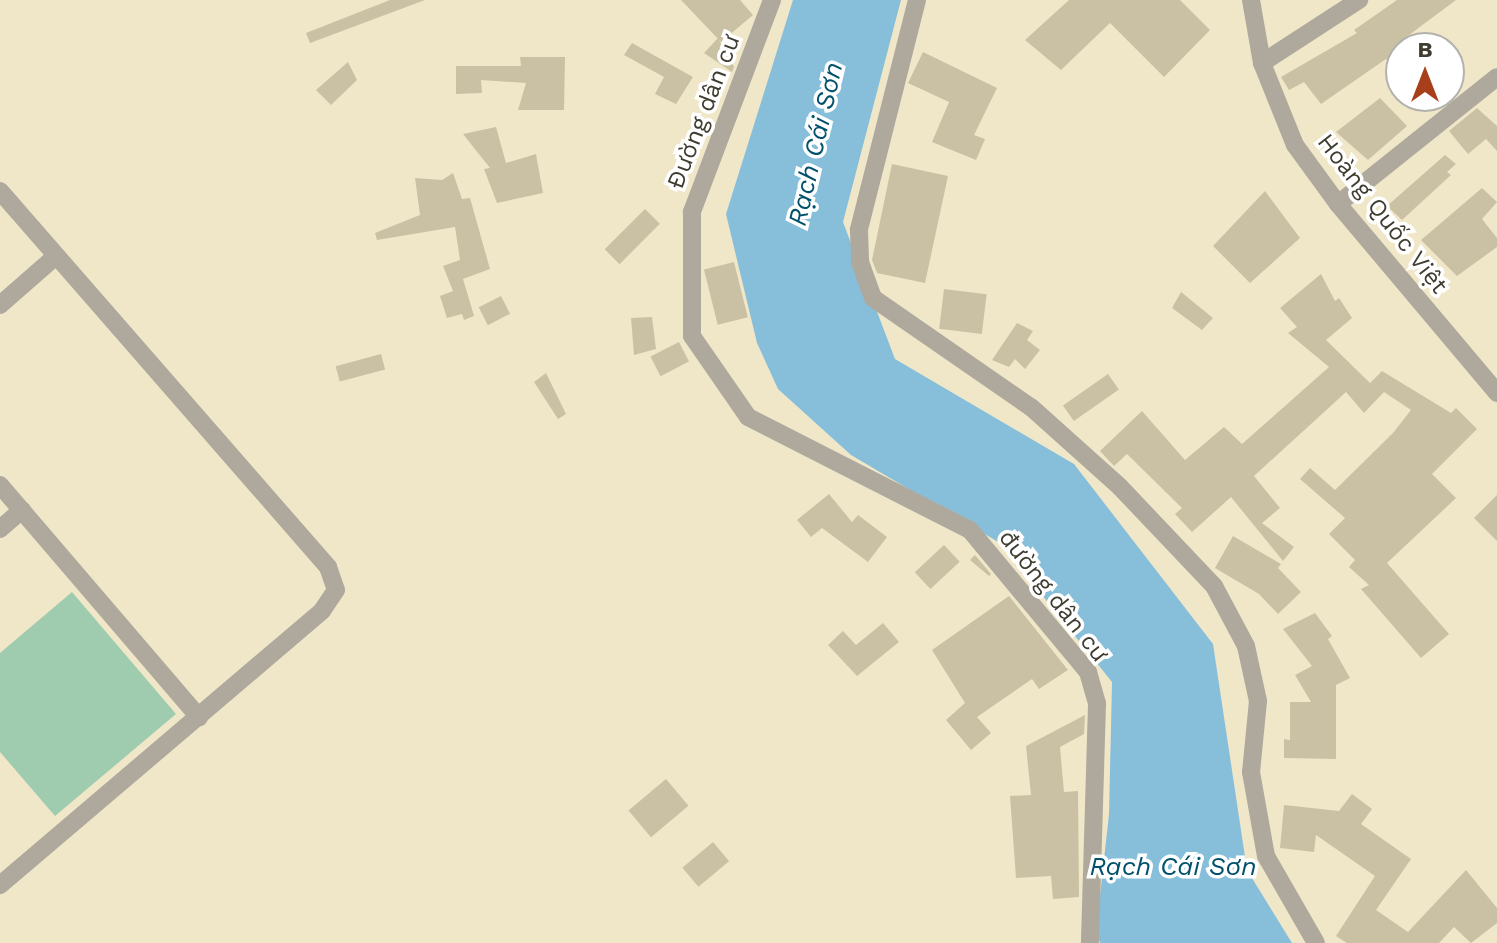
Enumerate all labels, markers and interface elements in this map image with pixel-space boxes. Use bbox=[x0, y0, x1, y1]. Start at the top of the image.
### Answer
street label: Đường dân cư bbox=[661, 31, 747, 193]
north arrow bbox=[1385, 32, 1465, 112]
text: B bbox=[1417, 37, 1433, 62]
water label: Rạch Cái Sơn bbox=[782, 59, 850, 229]
street label: Hoàng Quốc Việt bbox=[1310, 128, 1454, 300]
street label: đường dân cư bbox=[992, 524, 1114, 668]
water label: Rạch Cái Sơn bbox=[1090, 851, 1256, 883]

